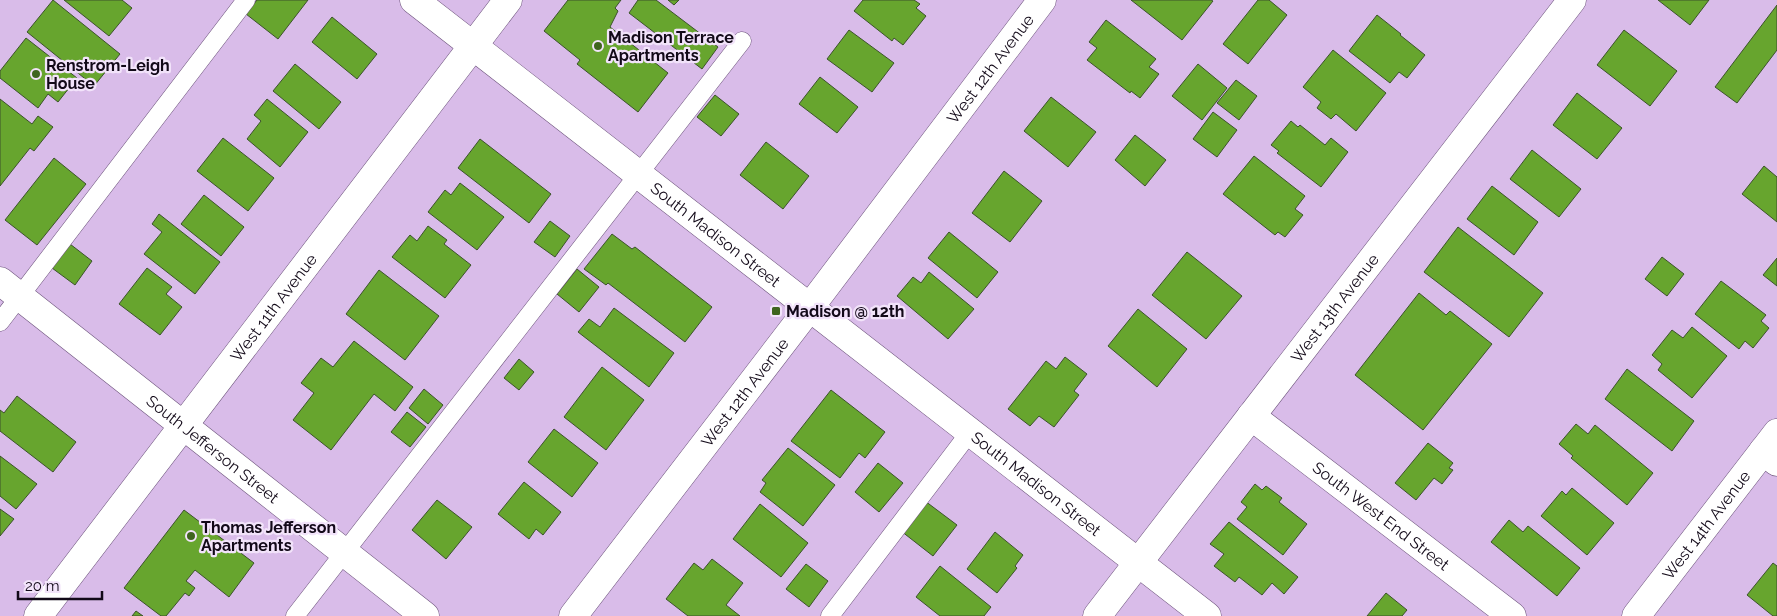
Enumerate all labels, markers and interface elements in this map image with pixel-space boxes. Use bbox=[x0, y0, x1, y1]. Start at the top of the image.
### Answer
street label: West 12th Avenue bbox=[943, 10, 1037, 127]
place label: Madison Terrace Apartments bbox=[608, 28, 734, 65]
marker: Madison Terrace Apartments bbox=[592, 40, 604, 52]
place label: Renstrom-Leigh House bbox=[46, 56, 170, 93]
marker: Renstrom-Leigh House bbox=[30, 68, 42, 80]
street label: South Madison Street bbox=[647, 178, 785, 291]
street label: West 11th Avenue bbox=[226, 250, 320, 365]
street label: West 13th Avenue bbox=[1287, 250, 1382, 366]
place label: Madison @ 12th bbox=[786, 302, 905, 321]
marker: Madison @ 12th bbox=[770, 305, 782, 317]
street label: West 12th Avenue bbox=[697, 334, 792, 450]
street label: South Jefferson Street bbox=[143, 391, 283, 507]
street label: South Madison Street bbox=[968, 427, 1105, 540]
street label: South West End Street bbox=[1309, 457, 1454, 574]
street label: West 14th Avenue bbox=[1658, 467, 1754, 583]
place label: Thomas Jefferson Apartments bbox=[201, 518, 336, 555]
marker: Thomas Jefferson Apartments bbox=[185, 530, 197, 542]
scale bar bbox=[18, 568, 101, 600]
text: 20 m bbox=[25, 577, 60, 595]

